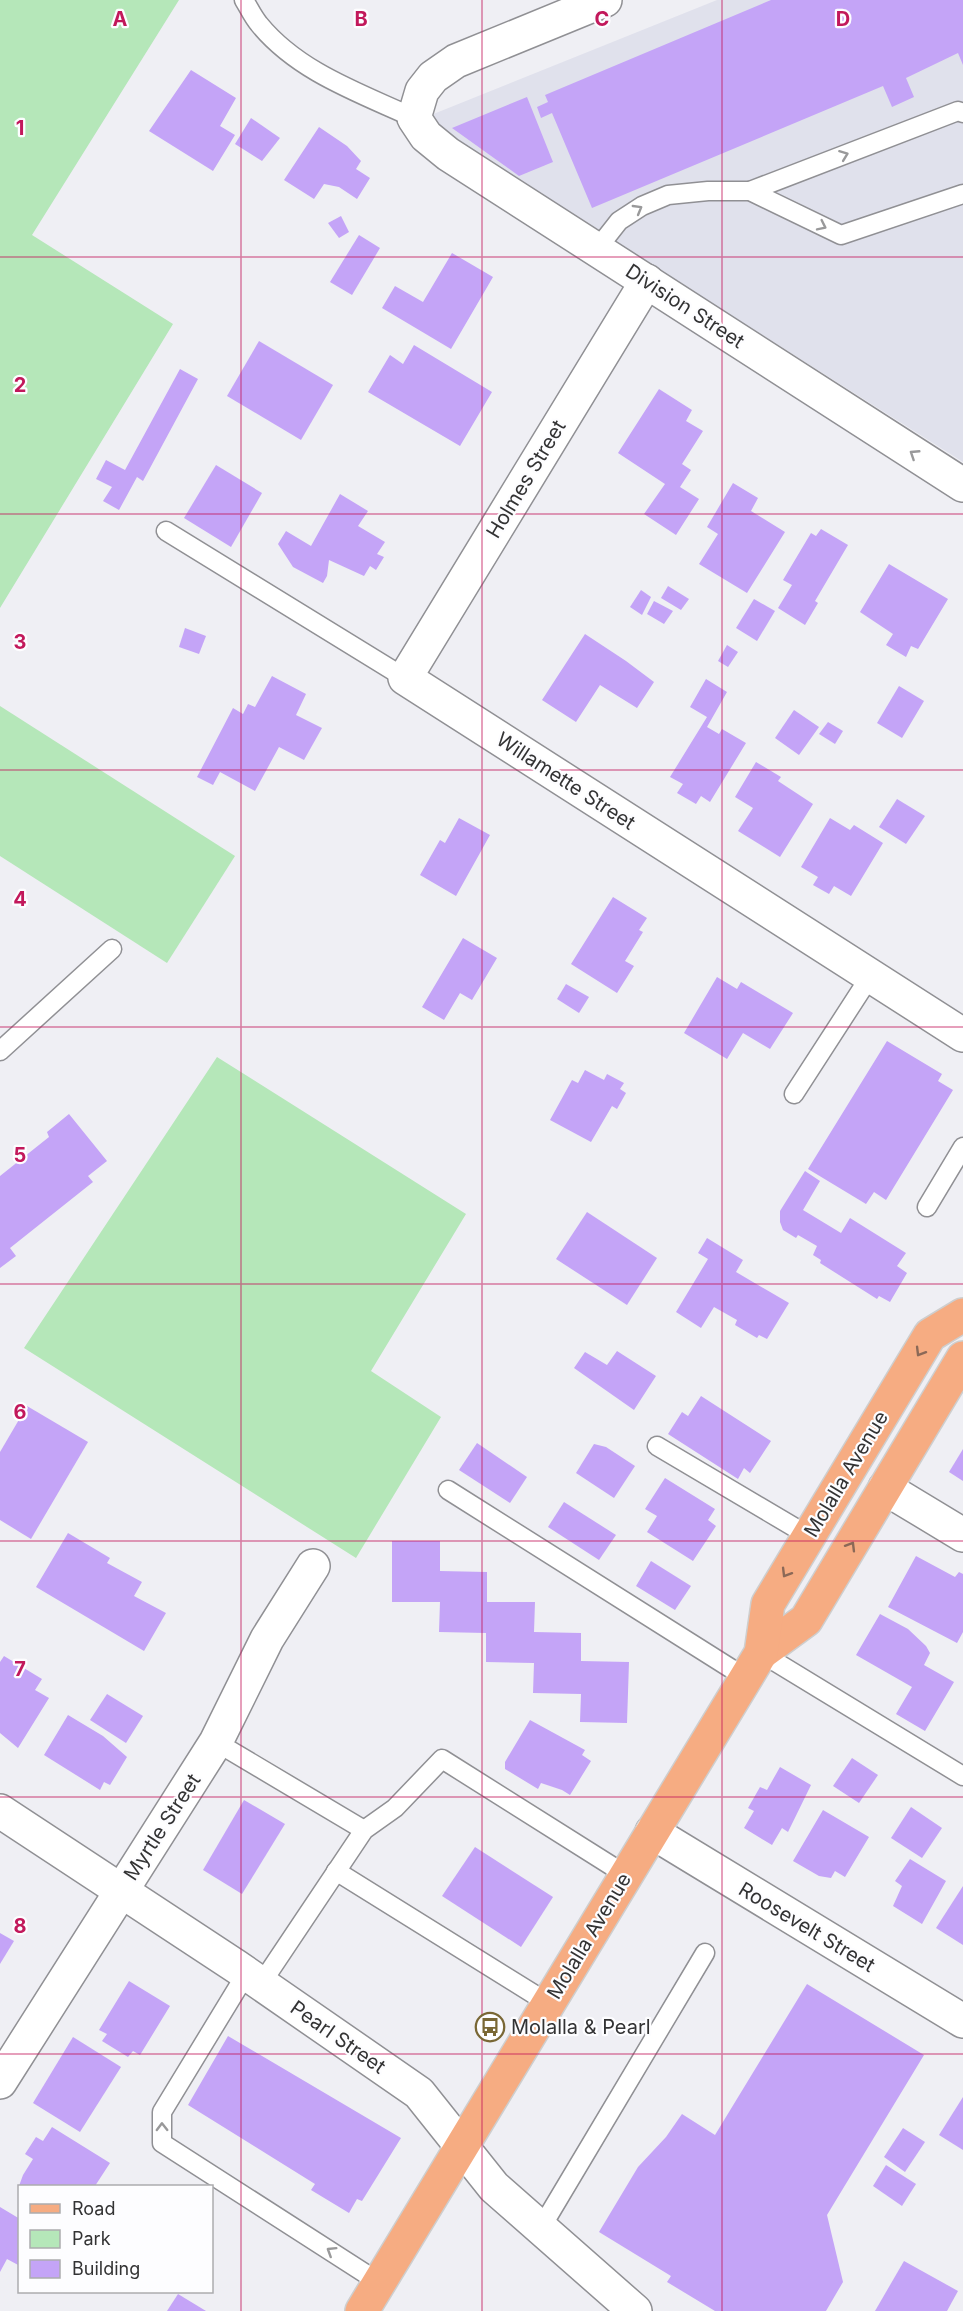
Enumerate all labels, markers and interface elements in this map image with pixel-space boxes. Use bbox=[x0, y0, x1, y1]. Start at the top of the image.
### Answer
text: A bbox=[113, 7, 128, 31]
text: B bbox=[354, 7, 368, 31]
text: C bbox=[595, 7, 609, 31]
text: D bbox=[836, 7, 850, 31]
text: 1 bbox=[16, 116, 24, 140]
one-way arrow bbox=[838, 150, 849, 162]
one-way arrow bbox=[632, 205, 642, 216]
one-way arrow bbox=[815, 219, 826, 231]
street label: Division Street bbox=[621, 259, 749, 354]
text: 2 bbox=[14, 373, 26, 397]
street label: Holmes Street bbox=[481, 415, 571, 542]
one-way arrow bbox=[910, 449, 920, 461]
text: 3 bbox=[14, 630, 26, 654]
street label: Willamette Street bbox=[492, 727, 640, 835]
text: 4 bbox=[13, 887, 27, 911]
text: 5 bbox=[14, 1143, 26, 1167]
one-way arrow bbox=[915, 1346, 927, 1356]
text: 6 bbox=[14, 1400, 27, 1424]
street label: Molalla Avenue bbox=[799, 1407, 893, 1541]
one-way arrow bbox=[843, 1542, 855, 1552]
one-way arrow bbox=[782, 1567, 794, 1577]
text: 7 bbox=[14, 1657, 26, 1681]
street label: Myrtle Street bbox=[119, 1769, 206, 1885]
street label: Molalla Avenue bbox=[542, 1869, 636, 2003]
street label: Roosevelt Street bbox=[735, 1877, 880, 1977]
text: 8 bbox=[13, 1914, 27, 1938]
street label: Pearl Street bbox=[286, 1995, 391, 2079]
bus stop icon: Molalla & Pearl bbox=[474, 2011, 506, 2043]
place label: Molalla & Pearl bbox=[511, 2015, 651, 2039]
one-way arrow bbox=[156, 2123, 168, 2132]
legend bbox=[18, 2185, 213, 2293]
text: Road bbox=[72, 2198, 115, 2219]
text: Park bbox=[72, 2228, 111, 2249]
one-way arrow bbox=[326, 2248, 337, 2259]
text: Building bbox=[72, 2258, 140, 2279]

